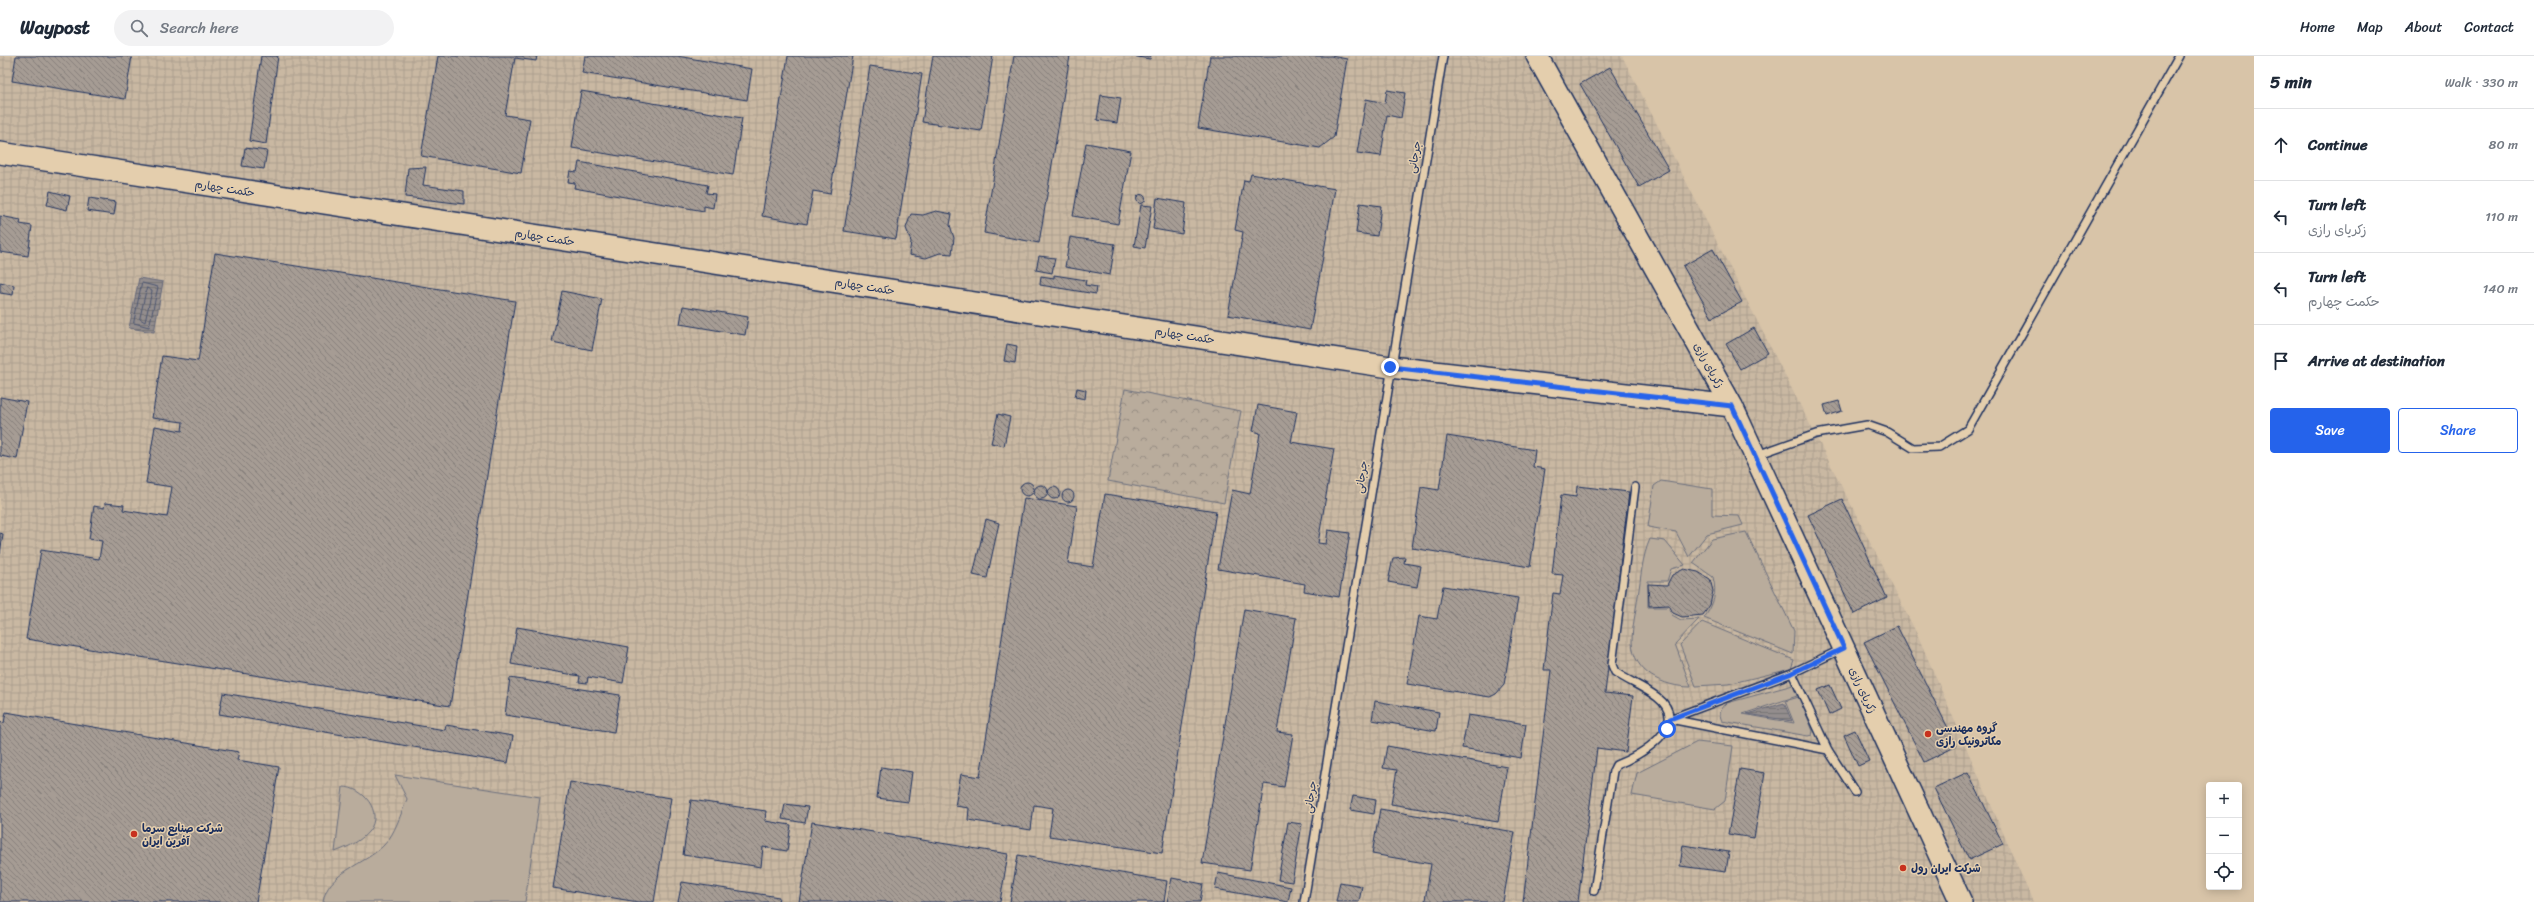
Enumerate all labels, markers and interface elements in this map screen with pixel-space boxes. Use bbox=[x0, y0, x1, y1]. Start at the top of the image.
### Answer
search box bbox=[114, 10, 394, 46]
text: Waypost bbox=[20, 11, 90, 44]
text: Search here bbox=[160, 15, 239, 41]
text: Home bbox=[2300, 15, 2335, 40]
text: Map bbox=[2357, 15, 2383, 40]
text: About bbox=[2405, 15, 2442, 40]
text: Contact bbox=[2464, 15, 2514, 40]
icon: search bbox=[128, 17, 150, 39]
text: 5 min bbox=[2270, 67, 2312, 97]
text: Walk · 330 m bbox=[2445, 71, 2518, 94]
text: Continue bbox=[2308, 132, 2368, 158]
text: 80 m bbox=[2489, 133, 2518, 156]
icon: ahead bbox=[2270, 134, 2292, 156]
street label: جرجانی bbox=[1402, 139, 1427, 175]
street label: حکمت چهارم bbox=[193, 174, 256, 203]
text: Turn left bbox=[2308, 192, 2366, 218]
text: 110 m bbox=[2485, 205, 2518, 228]
icon: left bbox=[2270, 206, 2292, 228]
text: زکریای رازی bbox=[2308, 218, 2367, 241]
street label: حکمت چهارم bbox=[513, 223, 576, 252]
text: Turn left bbox=[2308, 264, 2366, 290]
street label: حکمت چهارم bbox=[833, 272, 896, 301]
text: 140 m bbox=[2483, 277, 2518, 300]
icon: left bbox=[2270, 278, 2292, 300]
text: حکمت چهارم bbox=[2308, 290, 2380, 313]
street label: حکمت چهارم bbox=[1153, 321, 1216, 350]
street label: زکریای رازی bbox=[1688, 339, 1729, 392]
text: Arrive at destination bbox=[2308, 348, 2445, 374]
icon: arrive bbox=[2270, 350, 2292, 372]
route end bbox=[1381, 358, 1399, 376]
button: Save bbox=[2270, 408, 2390, 453]
button: Share bbox=[2398, 408, 2518, 453]
street label: جرجانی bbox=[1350, 459, 1373, 495]
street label: زکریای رازی bbox=[1843, 664, 1882, 717]
place label: گروه مهندسی مکاترونیک رازی bbox=[1936, 719, 2001, 751]
route start bbox=[1658, 720, 1676, 738]
marker: گروه مهندسی مکاترونیک رازی bbox=[1923, 729, 1933, 739]
street label: جرجانی bbox=[1299, 779, 1322, 815]
map controls bbox=[2206, 782, 2242, 890]
button: + bbox=[2206, 782, 2242, 818]
button: − bbox=[2206, 818, 2242, 854]
place label: شرکت صنایع سرما آفرین ایران bbox=[142, 819, 223, 851]
marker: شرکت صنایع سرما آفرین ایران bbox=[129, 829, 139, 839]
button: locate bbox=[2206, 854, 2242, 890]
place label: شرکت ایران رول bbox=[1911, 859, 1981, 878]
marker: شرکت ایران رول bbox=[1898, 863, 1908, 873]

